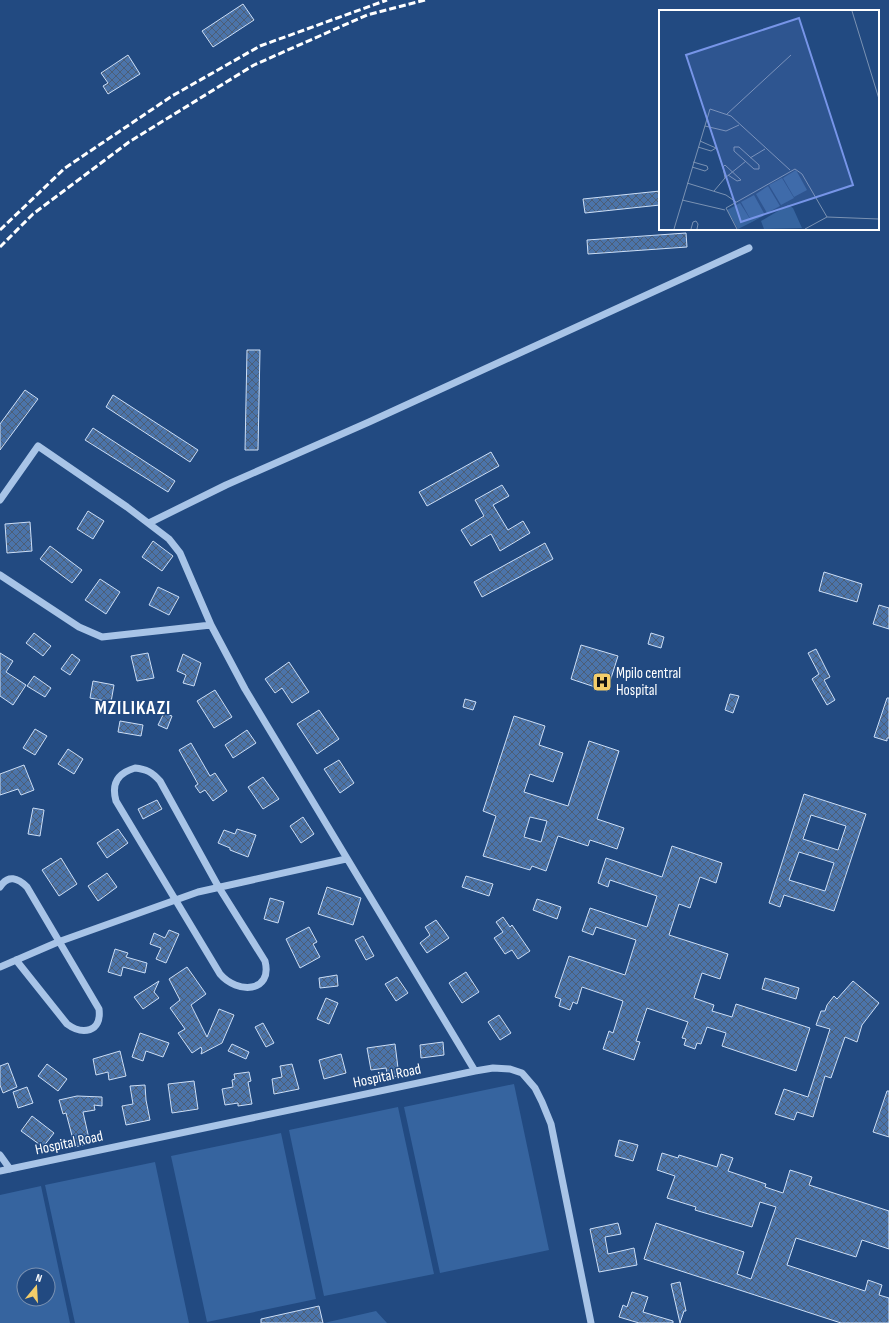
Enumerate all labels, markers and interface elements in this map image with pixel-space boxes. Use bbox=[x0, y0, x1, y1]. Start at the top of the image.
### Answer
inset map bbox=[659, 10, 879, 230]
place label: Mpilo central Hospital bbox=[616, 664, 681, 700]
hospital icon: Mpilo central Hospital bbox=[591, 671, 613, 693]
district label: MZILIKAZI bbox=[95, 697, 171, 720]
street label: Hospital Road bbox=[351, 1060, 423, 1092]
street label: Hospital Road bbox=[33, 1127, 105, 1159]
north arrow bbox=[16, 1267, 56, 1307]
text: N bbox=[34, 1271, 44, 1285]

